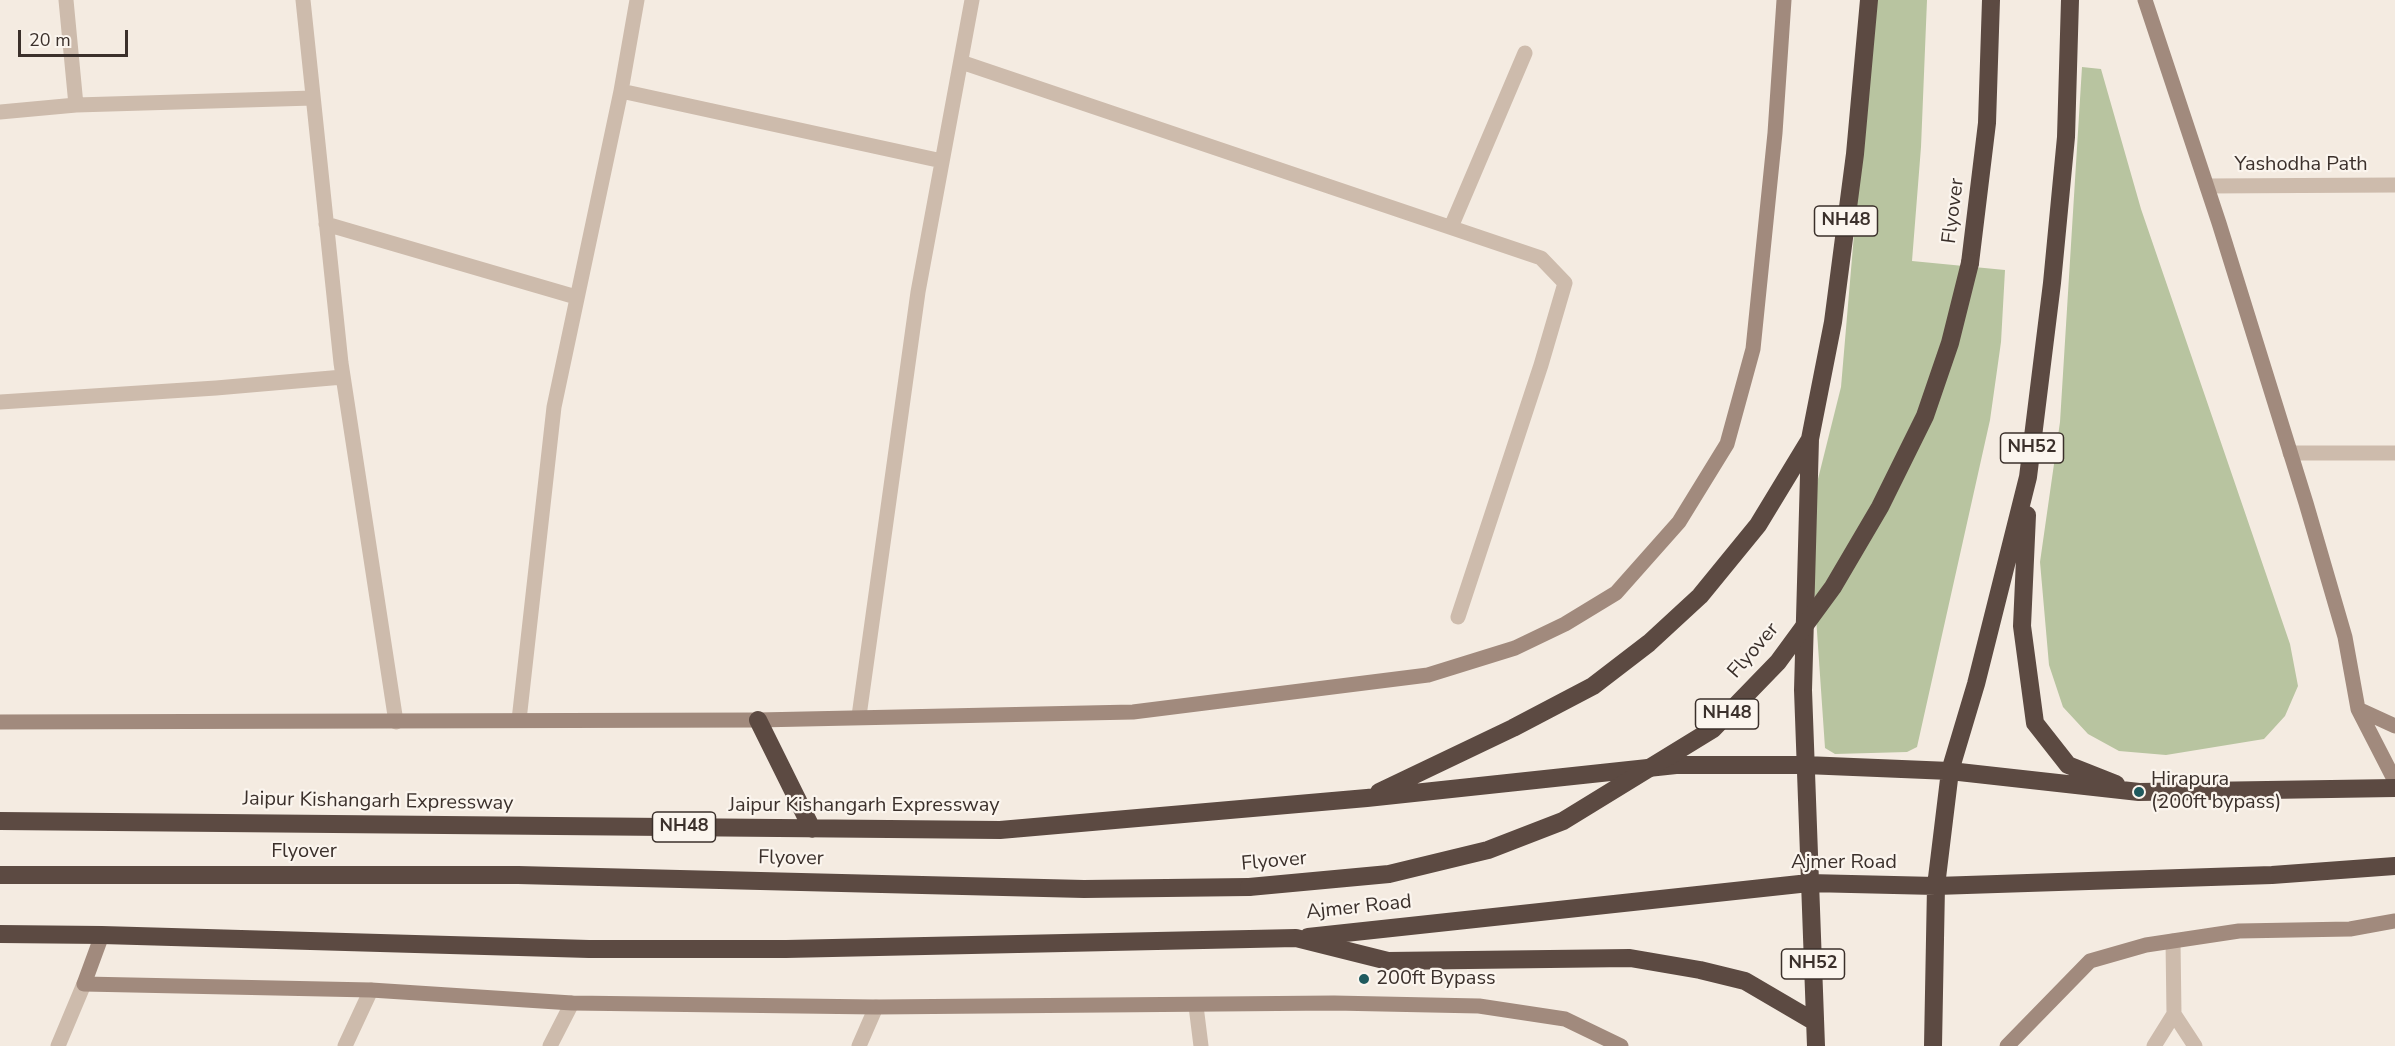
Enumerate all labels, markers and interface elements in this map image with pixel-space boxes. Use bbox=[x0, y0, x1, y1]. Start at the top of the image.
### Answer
scale bar bbox=[21, 18, 130, 56]
text: 20 m bbox=[29, 28, 71, 52]
street label: Yashodha Path bbox=[2235, 153, 2367, 177]
street label: Flyover bbox=[1938, 177, 1970, 245]
road number: NH48 bbox=[1814, 206, 1878, 236]
road number: NH52 bbox=[2000, 433, 2064, 463]
street label: Flyover bbox=[1723, 618, 1785, 684]
road number: NH48 bbox=[1696, 699, 1758, 729]
place label: Hirapura (200ft bypass) bbox=[2151, 768, 2281, 815]
marker: Hirapura (200ft bypass) bbox=[2132, 785, 2146, 799]
street label: Jaipur Kishangarh Expressway bbox=[242, 788, 514, 816]
street label: Jaipur Kishangarh Expressway bbox=[729, 794, 999, 818]
road number: NH48 bbox=[652, 812, 716, 842]
street label: Flyover bbox=[271, 840, 337, 864]
street label: Flyover bbox=[758, 846, 824, 872]
street label: Flyover bbox=[1240, 847, 1308, 877]
street label: Ajmer Road bbox=[1791, 851, 1897, 875]
street label: Ajmer Road bbox=[1305, 891, 1413, 925]
road number: NH52 bbox=[1782, 949, 1844, 979]
place label: 200ft Bypass bbox=[1376, 967, 1496, 991]
marker: 200ft Bypass bbox=[1357, 972, 1371, 986]

